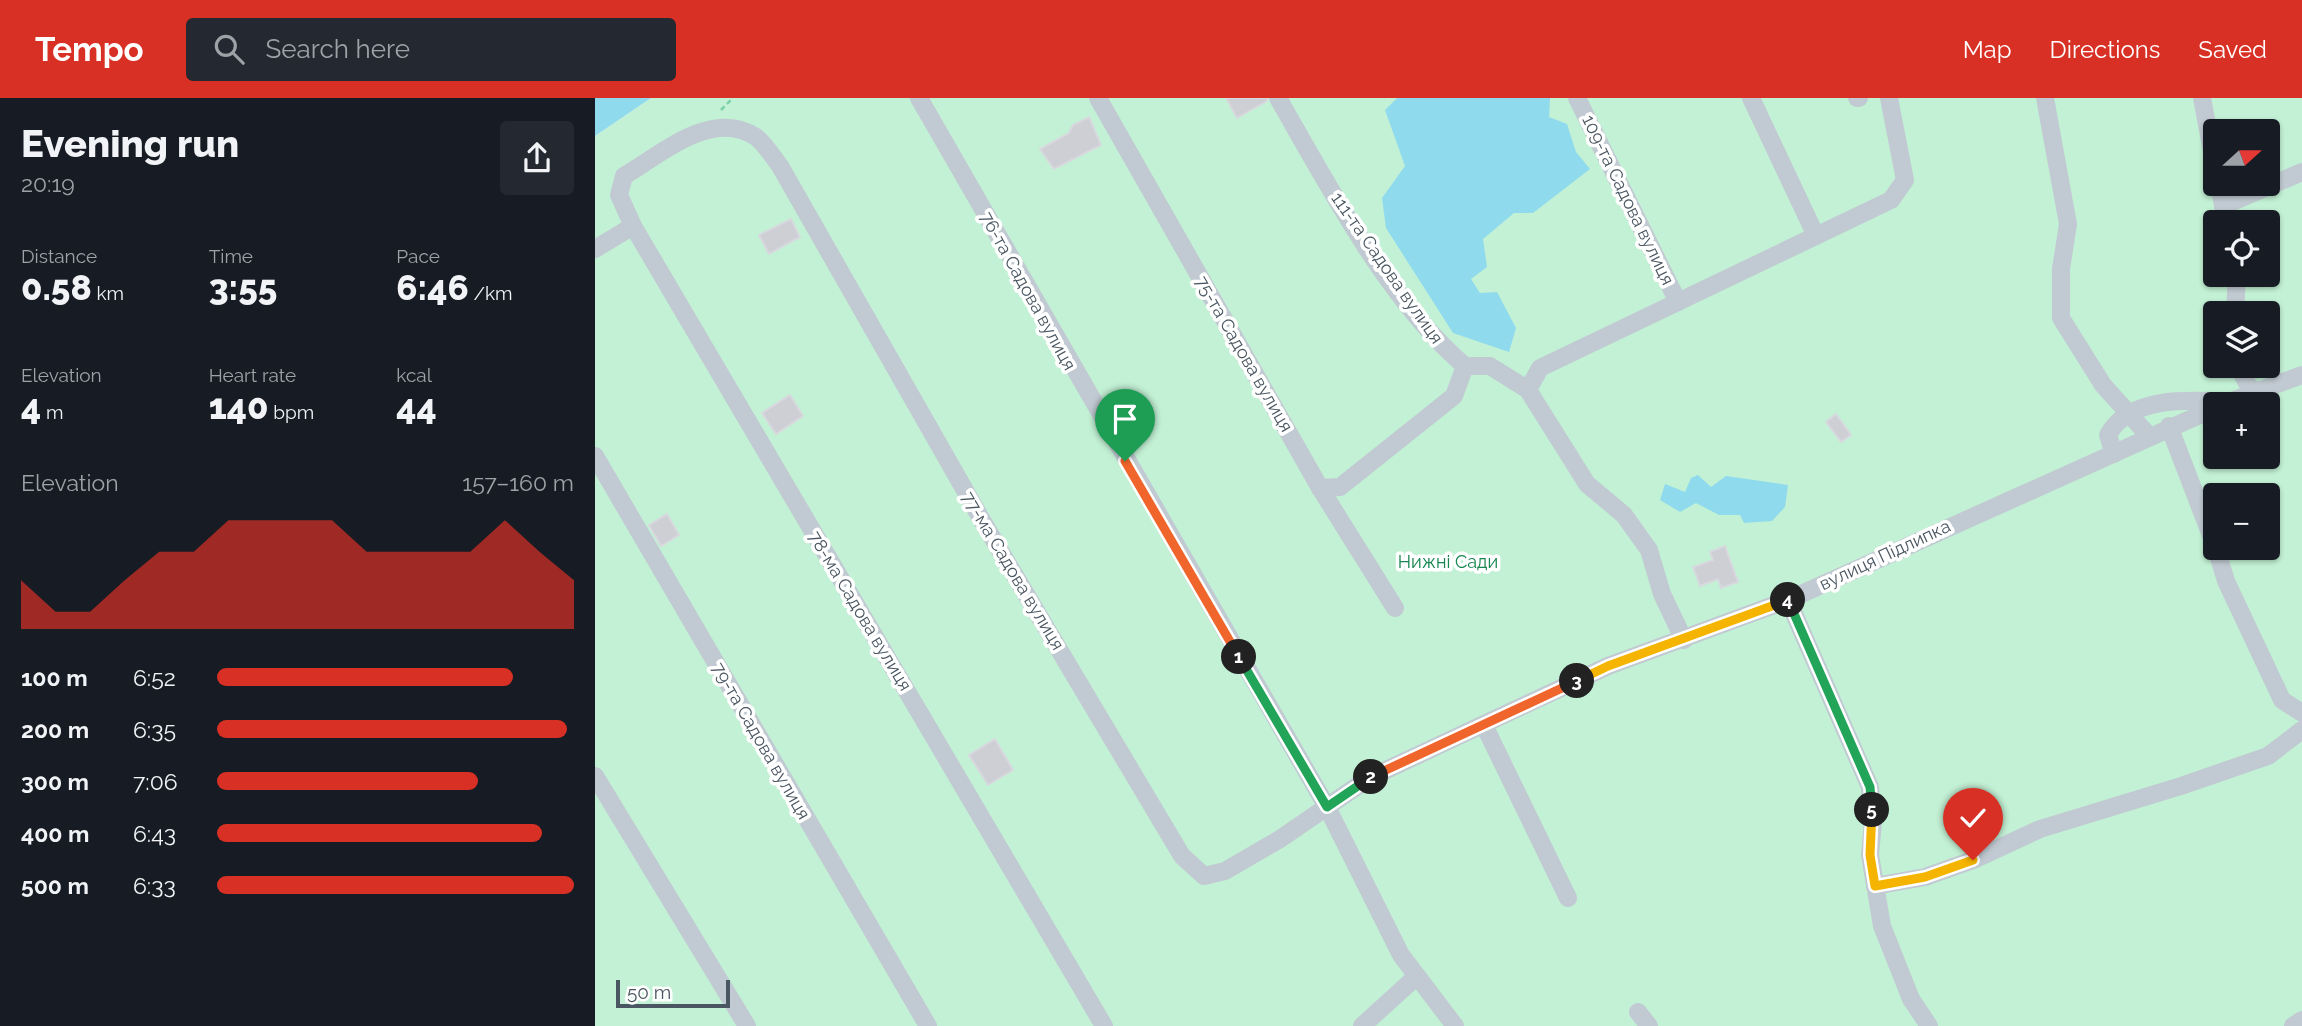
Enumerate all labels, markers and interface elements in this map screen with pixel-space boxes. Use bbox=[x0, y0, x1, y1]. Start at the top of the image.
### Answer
search box bbox=[186, 18, 676, 81]
text: Tempo bbox=[35, 30, 144, 69]
icon: search bbox=[210, 30, 248, 68]
text: Search here bbox=[266, 34, 410, 64]
text: Map bbox=[1963, 35, 2012, 64]
text: Directions bbox=[2050, 35, 2160, 64]
text: Saved bbox=[2198, 35, 2267, 64]
street label: 109-та Садова вулиця bbox=[1578, 111, 1679, 288]
north arrow bbox=[2203, 119, 2280, 196]
map controls bbox=[2203, 119, 2280, 560]
text: Evening run bbox=[21, 121, 239, 166]
button: share bbox=[500, 121, 574, 195]
text: 20:19 bbox=[21, 170, 75, 197]
street label: 111-та Садова вулиця bbox=[1327, 188, 1448, 348]
street label: 76-та Садова вулиця bbox=[976, 208, 1081, 374]
button: locate bbox=[2203, 210, 2280, 287]
text: Distance bbox=[21, 245, 97, 267]
text: Time bbox=[209, 245, 253, 267]
text: Pace bbox=[396, 245, 440, 267]
text: 0.58 bbox=[21, 267, 92, 308]
text: 3:55 bbox=[209, 267, 277, 308]
text: 6:46 bbox=[396, 267, 469, 308]
street label: 75-та Садова вулиця bbox=[1191, 272, 1298, 435]
text: km bbox=[92, 282, 124, 304]
text: /km bbox=[469, 282, 513, 304]
button: layers bbox=[2203, 301, 2280, 378]
text: Elevation bbox=[21, 364, 102, 386]
text: Heart rate bbox=[209, 364, 296, 386]
text: kcal bbox=[396, 364, 432, 386]
text: 4 bbox=[21, 386, 41, 427]
text: 140 bbox=[209, 386, 269, 427]
text: 44 bbox=[396, 386, 437, 427]
pin bbox=[1095, 389, 1155, 461]
button: + bbox=[2203, 392, 2280, 469]
icon: arrive bbox=[1106, 400, 1144, 438]
text: m bbox=[41, 401, 64, 423]
text: bpm bbox=[269, 401, 314, 423]
text: Elevation bbox=[21, 469, 119, 496]
text: 157–160 m bbox=[462, 469, 574, 496]
button: − bbox=[2203, 483, 2280, 560]
street label: 77-ма Садова вулиця bbox=[958, 488, 1069, 654]
street label: вулиця Підлипка bbox=[1816, 515, 1954, 594]
street label: 78-ма Садова вулиця bbox=[804, 527, 916, 694]
park label: Нижні Сади bbox=[1398, 551, 1498, 572]
pin: 4 bbox=[1771, 582, 1805, 618]
text: 4 bbox=[1782, 588, 1793, 610]
pin: 1 bbox=[1221, 640, 1257, 674]
text: 1 bbox=[1234, 645, 1243, 667]
street label: 79-та Садова вулиця bbox=[708, 659, 815, 823]
text: 100 m bbox=[21, 664, 88, 691]
text: 6:52 bbox=[133, 664, 176, 691]
pin: 3 bbox=[1559, 664, 1595, 698]
text: 3 bbox=[1571, 669, 1582, 691]
text: 200 m bbox=[21, 716, 89, 743]
text: 6:35 bbox=[133, 716, 176, 743]
pin: 2 bbox=[1353, 760, 1389, 794]
text: 2 bbox=[1365, 765, 1376, 787]
text: 300 m bbox=[21, 768, 89, 795]
text: 7:06 bbox=[133, 768, 178, 795]
pin bbox=[1943, 788, 2003, 860]
pin: 5 bbox=[1855, 792, 1889, 828]
text: 5 bbox=[1866, 798, 1877, 820]
icon: check bbox=[1954, 799, 1992, 837]
text: 400 m bbox=[21, 820, 89, 847]
text: 6:43 bbox=[133, 820, 176, 847]
text: 500 m bbox=[21, 872, 89, 899]
text: 6:33 bbox=[133, 872, 176, 899]
scale bar bbox=[616, 977, 730, 1009]
text: 50 m bbox=[627, 981, 671, 1003]

